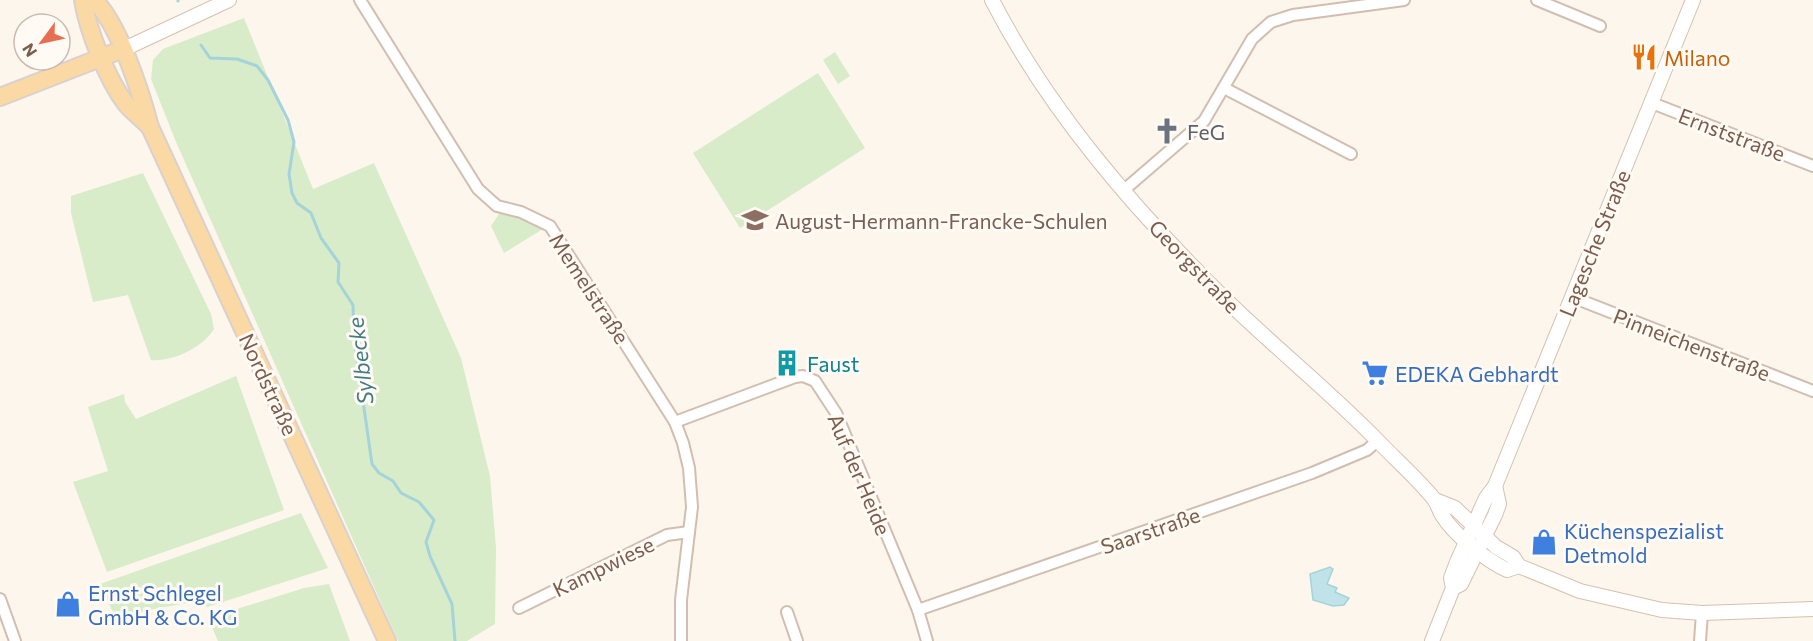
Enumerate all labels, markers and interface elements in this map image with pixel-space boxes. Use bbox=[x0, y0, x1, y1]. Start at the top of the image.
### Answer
north arrow bbox=[12, 12, 72, 72]
text: N bbox=[18, 40, 40, 61]
restaurant icon: Milano bbox=[1629, 42, 1659, 72]
place label: Milano bbox=[1664, 45, 1730, 70]
street label: Ernststraße bbox=[1675, 102, 1789, 166]
church icon: FeG bbox=[1152, 116, 1182, 146]
place label: FeG bbox=[1187, 119, 1225, 144]
street label: Lagesche Straße bbox=[1553, 166, 1635, 320]
school or university icon: August-Hermann-Francke-Schulen bbox=[740, 205, 770, 235]
place label: August-Hermann-Francke-Schulen bbox=[775, 208, 1108, 233]
street label: Georgstraße bbox=[1144, 214, 1246, 318]
street label: Memelstraße bbox=[545, 228, 635, 348]
street label: Pinneichenstraße bbox=[1610, 303, 1774, 385]
water label: Sylbecke bbox=[341, 315, 379, 406]
street label: Nordstraße bbox=[235, 329, 303, 439]
building icon: Faust bbox=[772, 348, 802, 378]
place label: Faust bbox=[807, 351, 859, 376]
supermarket icon: EDEKA Gebhardt bbox=[1360, 358, 1390, 388]
place label: EDEKA Gebhardt bbox=[1395, 361, 1559, 386]
street label: Auf der Heide bbox=[823, 410, 897, 538]
street label: Saarstraße bbox=[1097, 501, 1203, 559]
place label: Küchenspezialist Detmold bbox=[1564, 518, 1724, 567]
shop icon: Küchenspezialist Detmold bbox=[1529, 527, 1559, 557]
street label: Kampwiese bbox=[548, 531, 658, 601]
place label: Ernst Schlegel GmbH & Co. KG bbox=[88, 580, 238, 629]
shop icon: Ernst Schlegel GmbH & Co. KG bbox=[53, 589, 83, 619]

